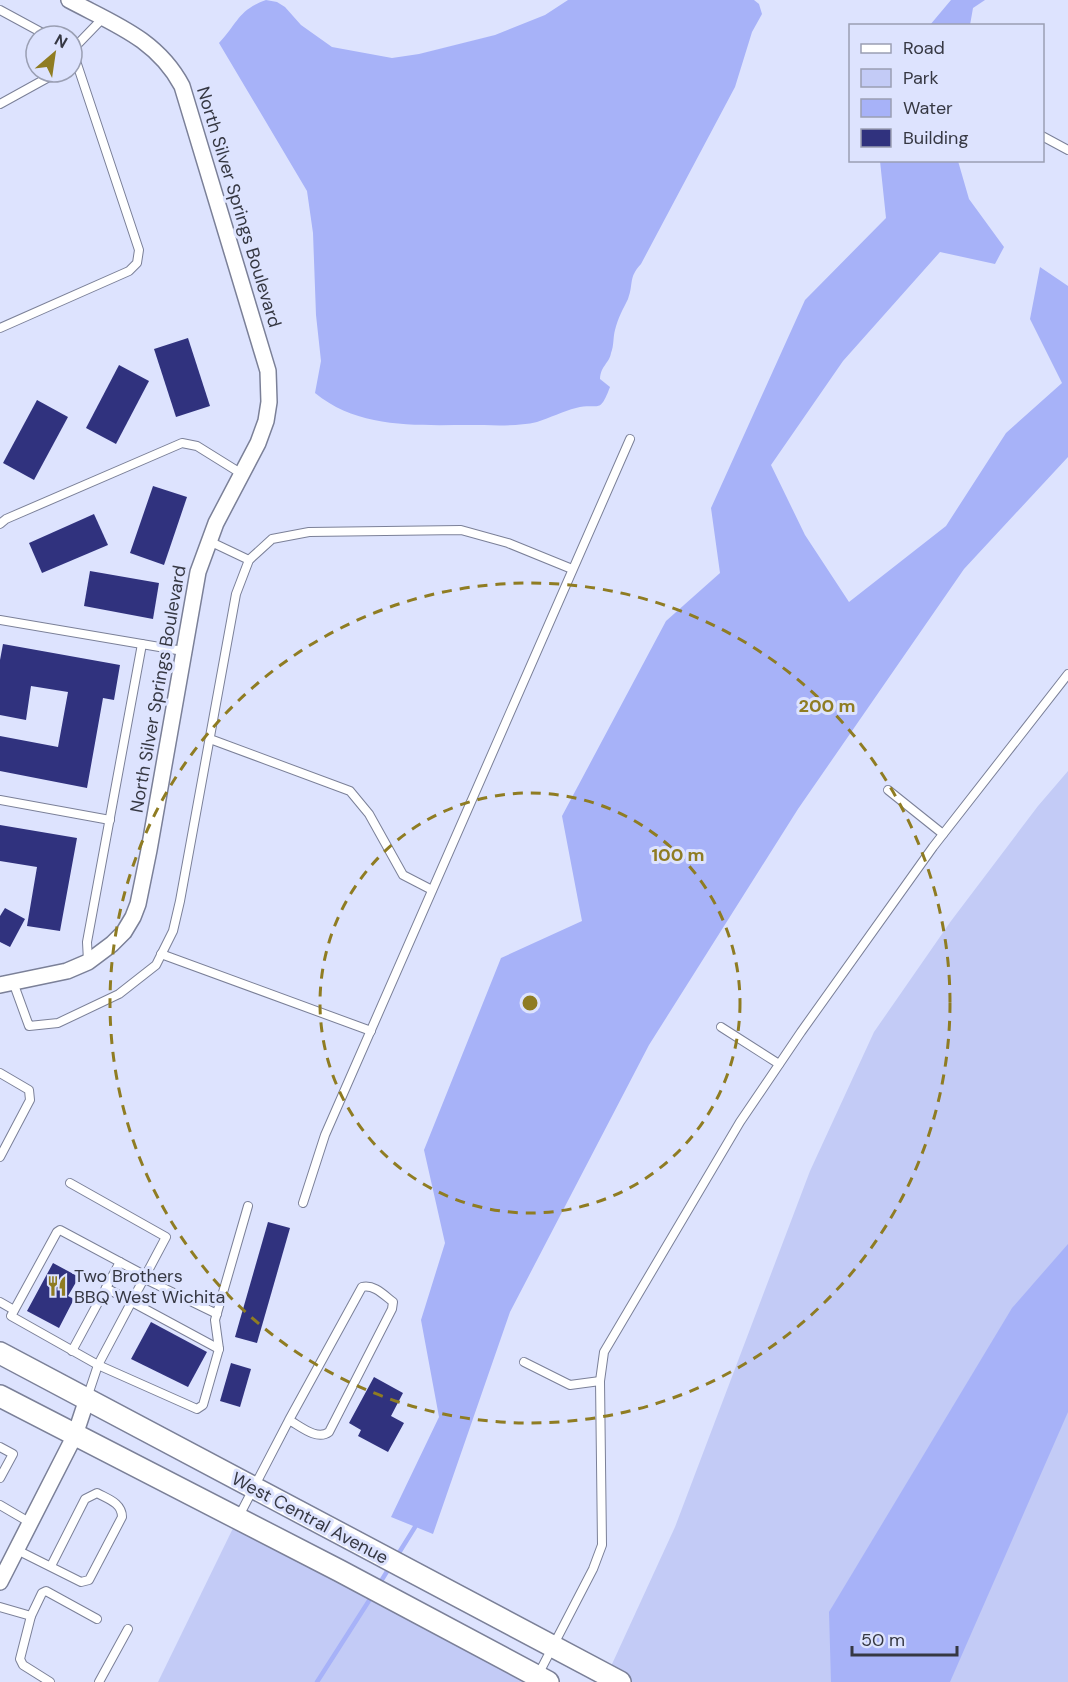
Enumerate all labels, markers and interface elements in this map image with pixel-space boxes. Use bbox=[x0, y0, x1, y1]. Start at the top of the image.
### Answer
north arrow bbox=[24, 24, 84, 84]
legend bbox=[849, 24, 1044, 162]
text: N bbox=[51, 29, 71, 53]
text: Road bbox=[903, 36, 945, 60]
text: Park bbox=[903, 66, 939, 90]
street label: North Silver Springs Boulevard bbox=[191, 84, 287, 330]
text: Water bbox=[903, 96, 953, 120]
text: Building bbox=[903, 126, 968, 150]
street label: North Silver Springs Boulevard bbox=[124, 564, 192, 814]
text: 200 m bbox=[799, 694, 855, 718]
text: 100 m bbox=[651, 843, 705, 867]
centre of rings bbox=[520, 993, 540, 1013]
place label: Two Brothers BBQ West Wichita bbox=[74, 1264, 225, 1309]
restaurant icon: Two Brothers BBQ West Wichita bbox=[45, 1274, 69, 1298]
street label: West Central Avenue bbox=[227, 1467, 393, 1569]
scale bar bbox=[852, 1619, 957, 1657]
text: 50 m bbox=[861, 1628, 905, 1652]

